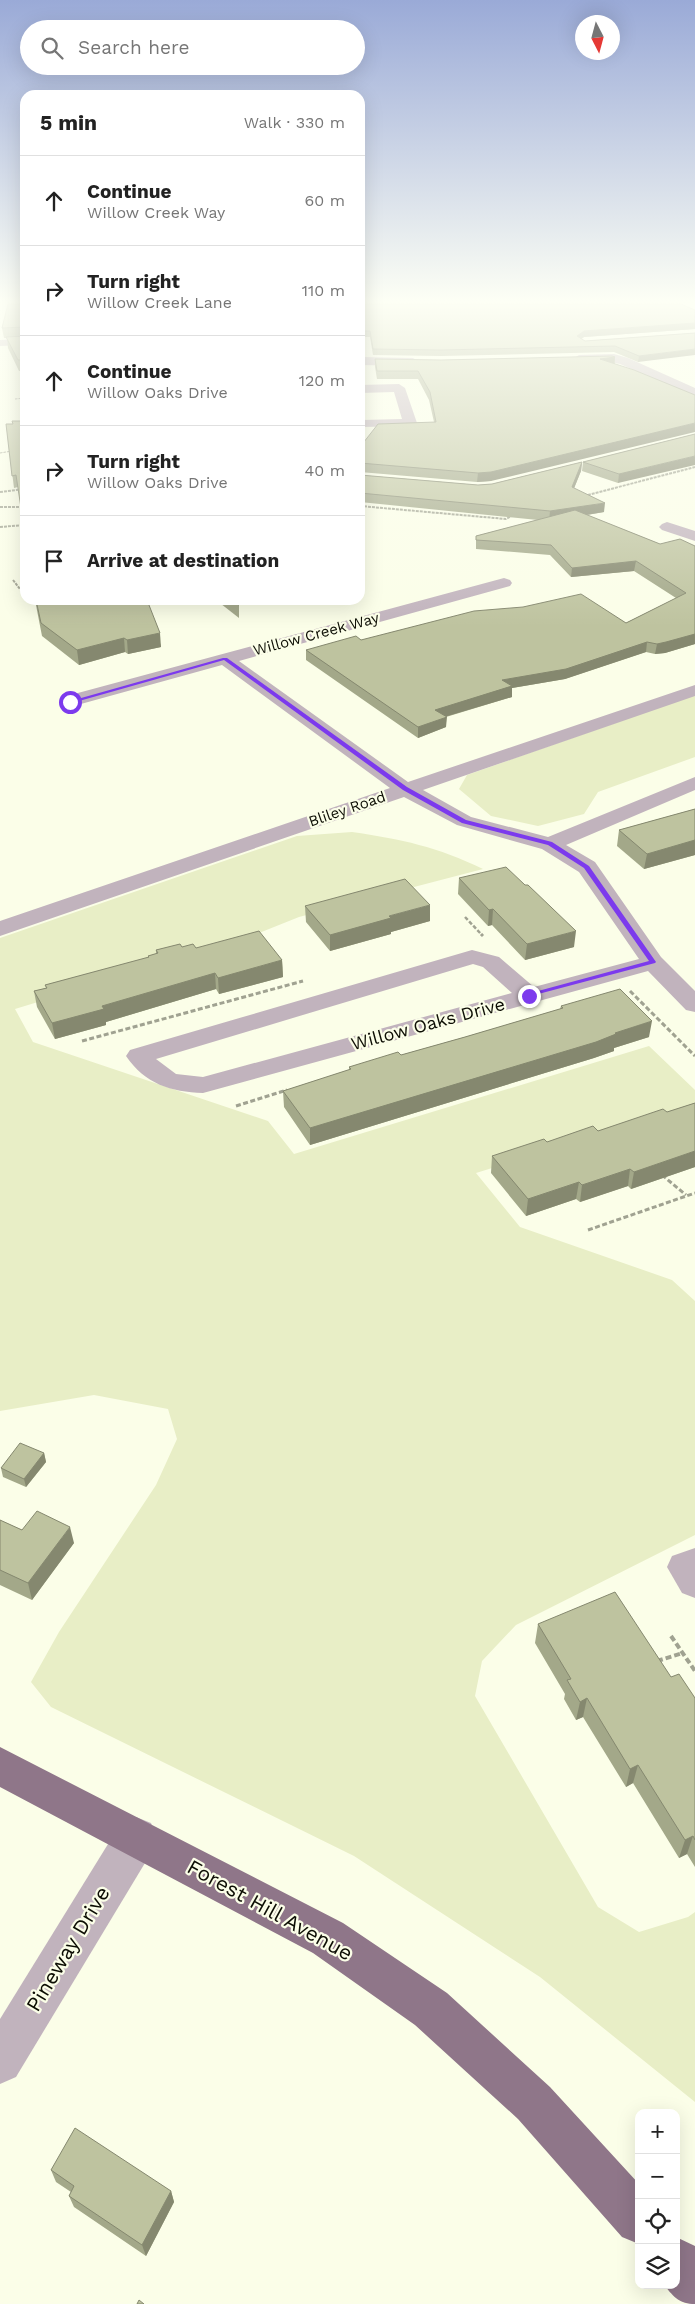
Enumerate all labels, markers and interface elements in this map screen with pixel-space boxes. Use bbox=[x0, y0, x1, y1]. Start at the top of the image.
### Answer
north arrow bbox=[575, 15, 620, 60]
search box bbox=[20, 20, 365, 75]
icon: search bbox=[38, 34, 66, 62]
text: Search here bbox=[78, 36, 189, 59]
text: 5 min bbox=[40, 110, 97, 135]
text: Walk · 330 m bbox=[244, 113, 345, 132]
text: Continue bbox=[87, 180, 171, 203]
icon: ahead bbox=[40, 187, 68, 215]
text: 60 m bbox=[305, 191, 345, 210]
text: Willow Creek Way bbox=[87, 203, 225, 222]
text: Turn right bbox=[87, 270, 180, 293]
icon: right bbox=[40, 277, 68, 305]
text: 110 m bbox=[302, 281, 345, 300]
text: Willow Creek Lane bbox=[87, 293, 232, 312]
text: Continue bbox=[87, 360, 171, 383]
icon: ahead bbox=[40, 367, 68, 395]
text: 120 m bbox=[299, 371, 345, 390]
text: Willow Oaks Drive bbox=[87, 383, 228, 402]
text: Turn right bbox=[87, 450, 180, 473]
icon: right bbox=[40, 457, 68, 485]
text: 40 m bbox=[305, 461, 345, 480]
text: Willow Oaks Drive bbox=[87, 473, 228, 492]
icon: arrive bbox=[40, 547, 68, 575]
text: Arrive at destination bbox=[87, 549, 279, 572]
street label: Willow Creek Way bbox=[251, 608, 381, 659]
route start bbox=[59, 691, 82, 714]
street label: Bliley Road bbox=[306, 787, 388, 831]
route end bbox=[518, 985, 541, 1008]
street label: Willow Oaks Drive bbox=[349, 993, 507, 1054]
street label: Forest Hill Avenue bbox=[183, 1854, 357, 1965]
street label: Pineway Drive bbox=[20, 1882, 115, 2016]
map controls bbox=[635, 2109, 680, 2289]
button: + bbox=[635, 2109, 680, 2154]
button: − bbox=[635, 2154, 680, 2199]
button: locate bbox=[635, 2199, 680, 2244]
button: layers bbox=[635, 2244, 680, 2289]

